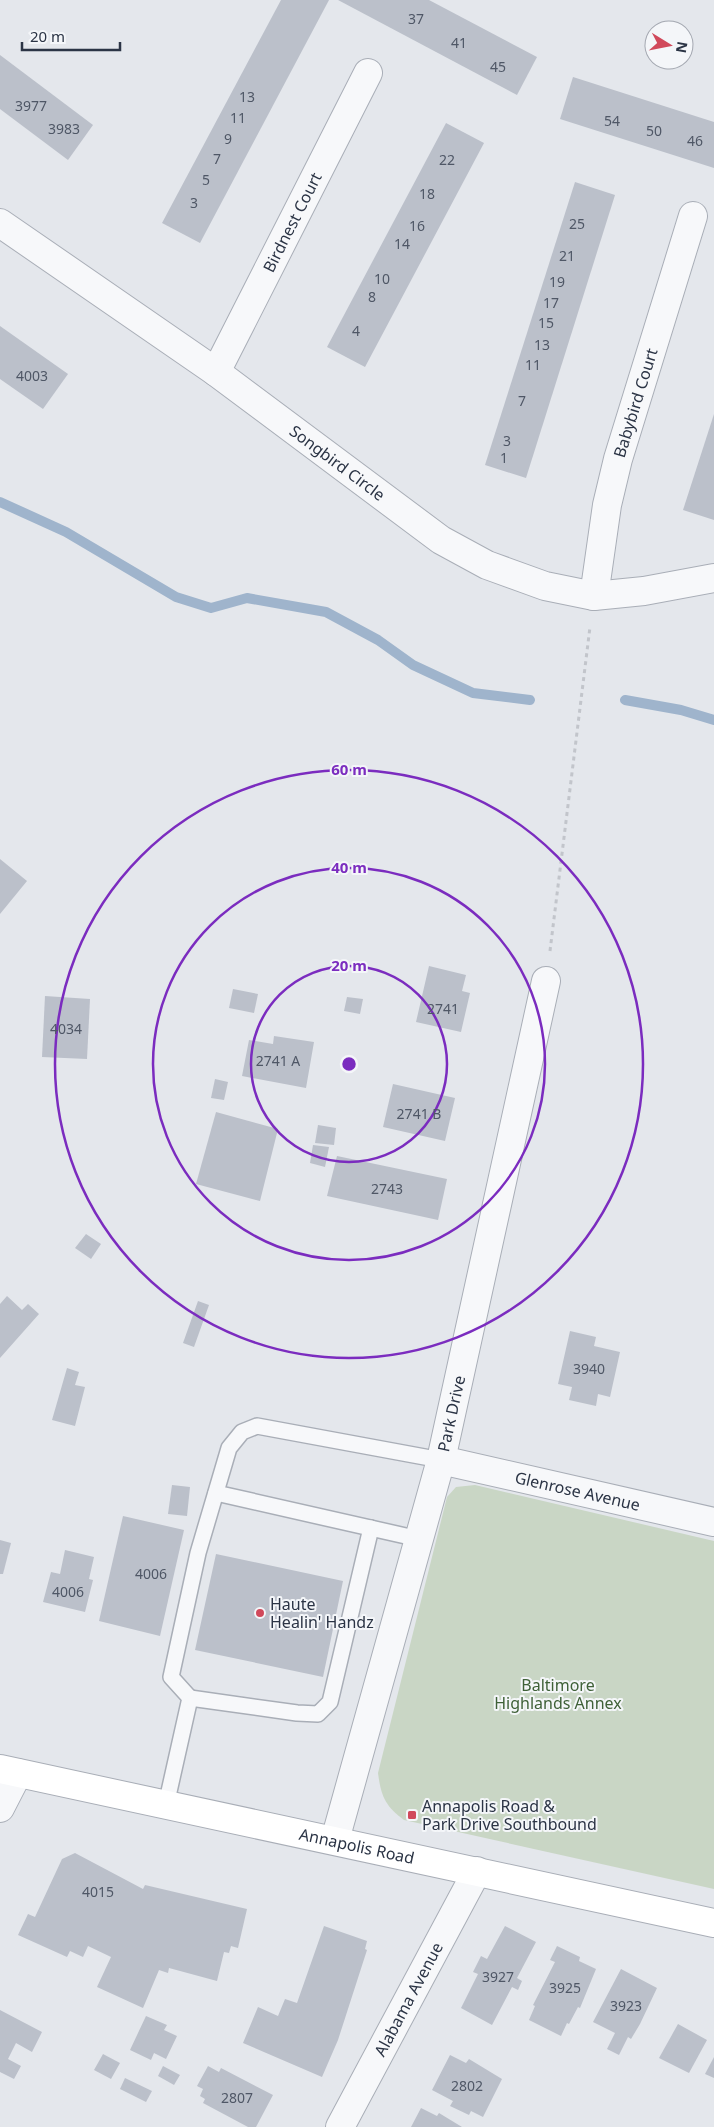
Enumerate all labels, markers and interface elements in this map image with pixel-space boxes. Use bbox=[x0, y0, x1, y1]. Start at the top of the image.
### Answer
house number: 37 bbox=[408, 9, 424, 28]
scale bar bbox=[22, 20, 120, 52]
north arrow bbox=[644, 20, 694, 70]
text: 20 m bbox=[30, 26, 65, 46]
house number: 41 bbox=[451, 33, 467, 52]
text: N bbox=[672, 40, 693, 55]
house number: 45 bbox=[490, 57, 506, 76]
house number: 13 bbox=[239, 87, 255, 106]
house number: 3977 bbox=[15, 96, 47, 115]
house number: 11 bbox=[230, 108, 246, 127]
house number: 54 bbox=[604, 111, 620, 130]
house number: 3983 bbox=[48, 119, 80, 138]
house number: 50 bbox=[646, 121, 662, 140]
house number: 9 bbox=[224, 129, 232, 148]
house number: 46 bbox=[687, 131, 703, 150]
house number: 7 bbox=[213, 149, 221, 168]
house number: 22 bbox=[439, 150, 455, 169]
street label: Birdnest Court bbox=[258, 168, 327, 276]
house number: 5 bbox=[202, 170, 210, 189]
house number: 18 bbox=[419, 184, 435, 203]
house number: 3 bbox=[190, 193, 198, 212]
house number: 25 bbox=[569, 214, 585, 233]
house number: 16 bbox=[409, 216, 425, 235]
house number: 14 bbox=[394, 234, 410, 253]
house number: 21 bbox=[559, 246, 575, 265]
house number: 10 bbox=[374, 269, 390, 288]
house number: 19 bbox=[549, 272, 565, 291]
house number: 8 bbox=[368, 287, 376, 306]
house number: 17 bbox=[543, 293, 559, 312]
house number: 15 bbox=[538, 313, 554, 332]
house number: 4 bbox=[352, 321, 360, 340]
house number: 13 bbox=[534, 335, 550, 354]
street label: Babybird Court bbox=[608, 345, 663, 460]
house number: 11 bbox=[525, 355, 541, 374]
house number: 4003 bbox=[16, 366, 48, 385]
house number: 7 bbox=[518, 391, 526, 410]
street label: Songbird Circle bbox=[285, 420, 390, 506]
house number: 3 bbox=[503, 431, 511, 450]
house number: 1 bbox=[500, 448, 508, 467]
text: 60 m bbox=[331, 759, 367, 779]
text: 40 m bbox=[331, 857, 367, 877]
text: 20 m bbox=[331, 955, 367, 975]
house number: 2741 bbox=[427, 999, 459, 1018]
house number: 4034 bbox=[50, 1019, 82, 1038]
house number: 2741 A bbox=[256, 1051, 300, 1070]
centre of rings bbox=[340, 1055, 358, 1073]
house number: 2741 B bbox=[397, 1104, 441, 1123]
house number: 2743 bbox=[371, 1179, 403, 1198]
house number: 3940 bbox=[573, 1359, 605, 1378]
street label: Park Drive bbox=[432, 1373, 470, 1454]
street label: Glenrose Avenue bbox=[513, 1466, 642, 1516]
house number: 4006 bbox=[135, 1564, 167, 1583]
house number: 4006 bbox=[52, 1582, 84, 1601]
place label: Haute Healin' Handz bbox=[270, 1593, 374, 1633]
marker: Haute Healin' Handz bbox=[254, 1607, 266, 1619]
park label: Baltimore Highlands Annex bbox=[494, 1674, 622, 1714]
place label: Annapolis Road & Park Drive Southbound bbox=[422, 1795, 597, 1835]
marker: Annapolis Road & Park Drive Southbound bbox=[406, 1809, 418, 1821]
street label: Annapolis Road bbox=[297, 1823, 416, 1869]
house number: 4015 bbox=[82, 1882, 114, 1901]
street label: Alabama Avenue bbox=[369, 1938, 448, 2060]
house number: 3927 bbox=[482, 1967, 514, 1986]
house number: 3925 bbox=[549, 1978, 581, 1997]
house number: 3923 bbox=[610, 1996, 642, 2015]
house number: 2802 bbox=[451, 2076, 483, 2095]
house number: 2807 bbox=[221, 2088, 253, 2107]

